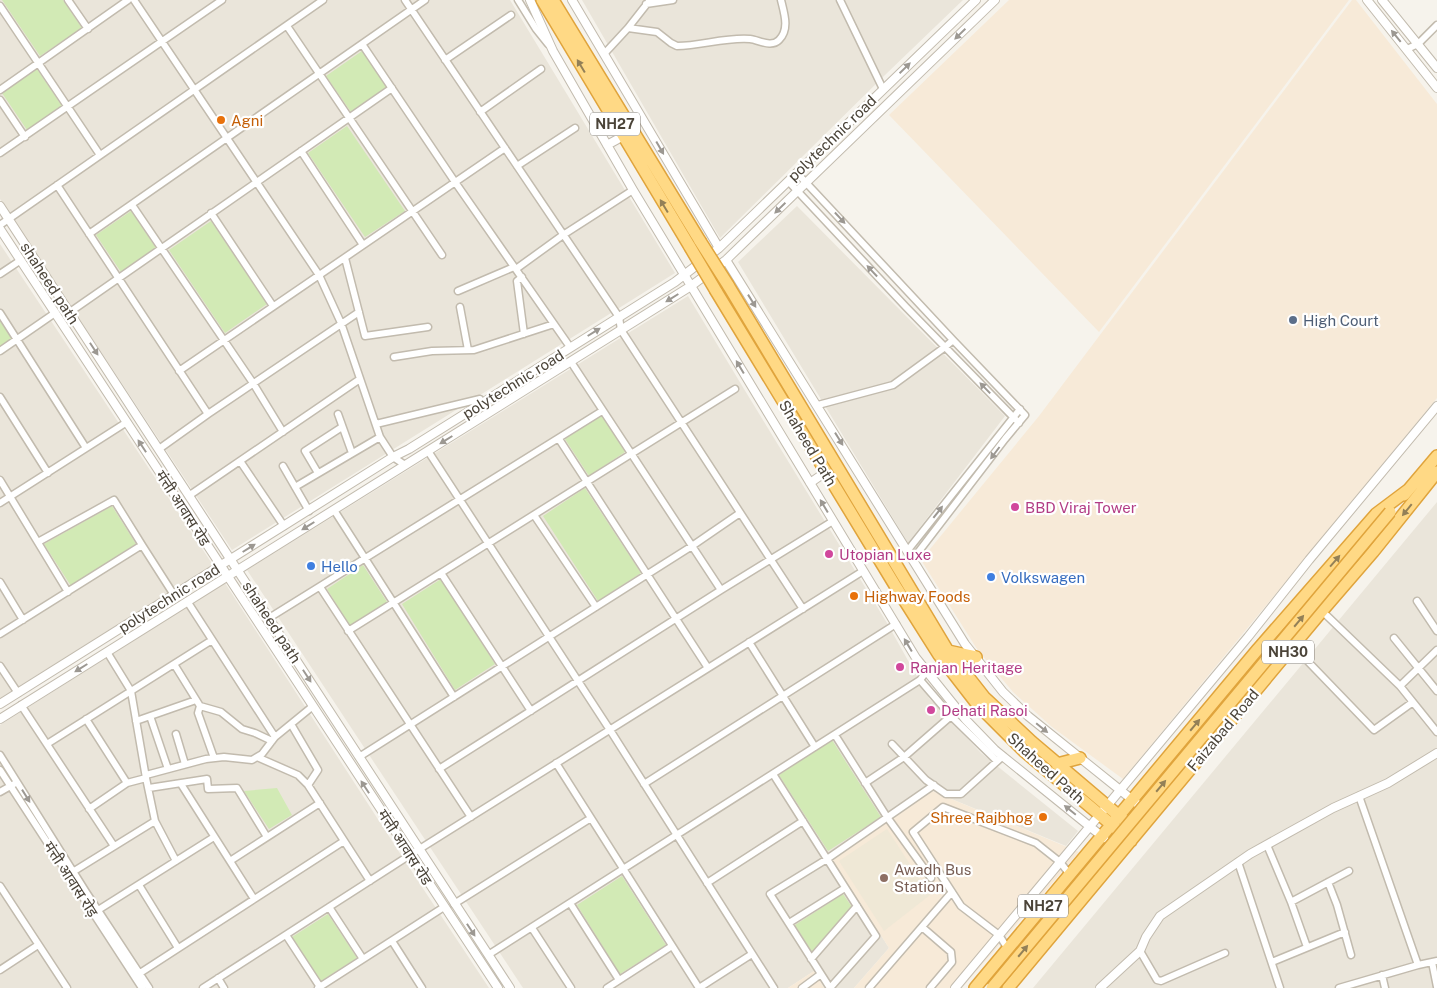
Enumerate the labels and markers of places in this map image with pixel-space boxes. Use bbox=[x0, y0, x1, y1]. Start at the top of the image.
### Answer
place label: Agni bbox=[231, 112, 263, 129]
marker: Agni bbox=[215, 114, 227, 126]
place label: High Court bbox=[1303, 312, 1379, 329]
marker: High Court bbox=[1287, 314, 1299, 326]
place label: BBD Viraj Tower bbox=[1025, 499, 1137, 516]
marker: BBD Viraj Tower bbox=[1009, 501, 1021, 513]
place label: Utopian Luxe bbox=[839, 546, 931, 563]
marker: Utopian Luxe bbox=[823, 548, 835, 560]
place label: Hello bbox=[321, 558, 358, 575]
marker: Hello bbox=[305, 560, 317, 572]
place label: Volkswagen bbox=[1001, 569, 1085, 586]
marker: Volkswagen bbox=[985, 571, 997, 583]
place label: Highway Foods bbox=[864, 588, 970, 605]
marker: Highway Foods bbox=[848, 590, 860, 602]
place label: Ranjan Heritage bbox=[910, 659, 1023, 676]
marker: Ranjan Heritage bbox=[894, 661, 906, 673]
place label: Dehati Rasoi bbox=[941, 702, 1028, 719]
marker: Dehati Rasoi bbox=[925, 704, 937, 716]
place label: Shree Rajbhog bbox=[930, 809, 1033, 826]
marker: Shree Rajbhog bbox=[1037, 811, 1049, 823]
place label: Awadh Bus Station bbox=[894, 861, 971, 895]
marker: Awadh Bus Station bbox=[878, 872, 890, 884]

